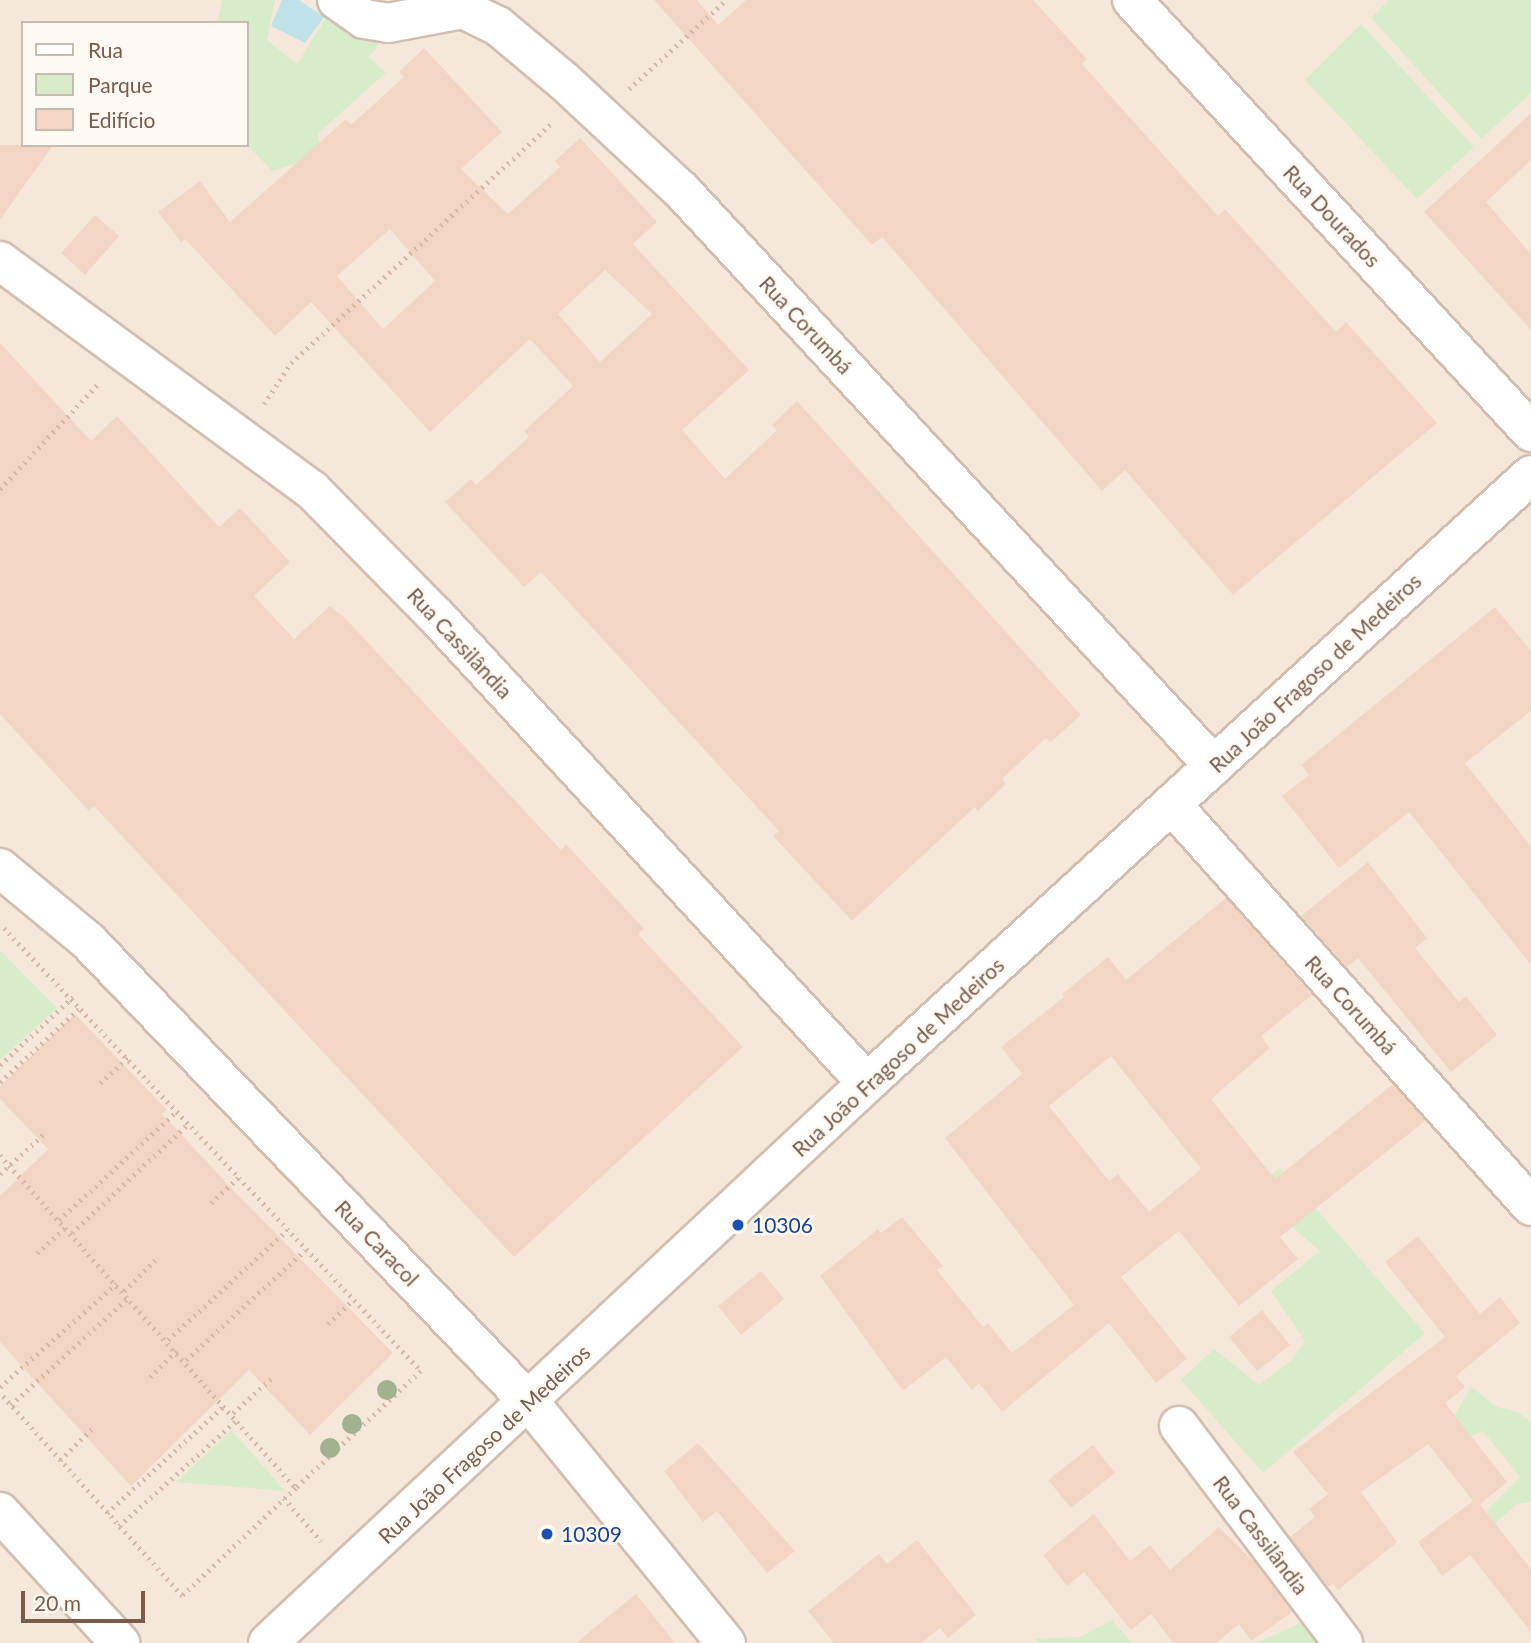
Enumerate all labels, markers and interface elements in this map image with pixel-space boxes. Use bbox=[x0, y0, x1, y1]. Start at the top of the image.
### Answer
legend bbox=[21, 21, 248, 147]
text: Rua bbox=[88, 37, 123, 62]
text: Parque bbox=[88, 72, 153, 97]
text: Edifício bbox=[88, 107, 155, 132]
street label: Rua Dourados bbox=[1278, 160, 1386, 272]
street label: Rua Corumbá bbox=[754, 271, 858, 379]
street label: Rua João Fragoso de Medeiros bbox=[1204, 568, 1426, 778]
street label: Rua Cassilândia bbox=[402, 582, 518, 704]
street label: Rua Corumbá bbox=[1300, 950, 1402, 1060]
street label: Rua João Fragoso de Medeiros bbox=[787, 952, 1009, 1162]
street label: Rua Caracol bbox=[330, 1195, 424, 1291]
place label: 10306 bbox=[752, 1212, 813, 1238]
marker: 10306 bbox=[730, 1217, 746, 1233]
street label: Rua João Fragoso de Medeiros bbox=[373, 1339, 595, 1549]
street label: Rua Cassilândia bbox=[1208, 1471, 1314, 1599]
place label: 10309 bbox=[561, 1521, 622, 1547]
marker: 10309 bbox=[539, 1526, 555, 1542]
scale bar bbox=[24, 1576, 149, 1620]
text: 20 m bbox=[34, 1590, 81, 1615]

